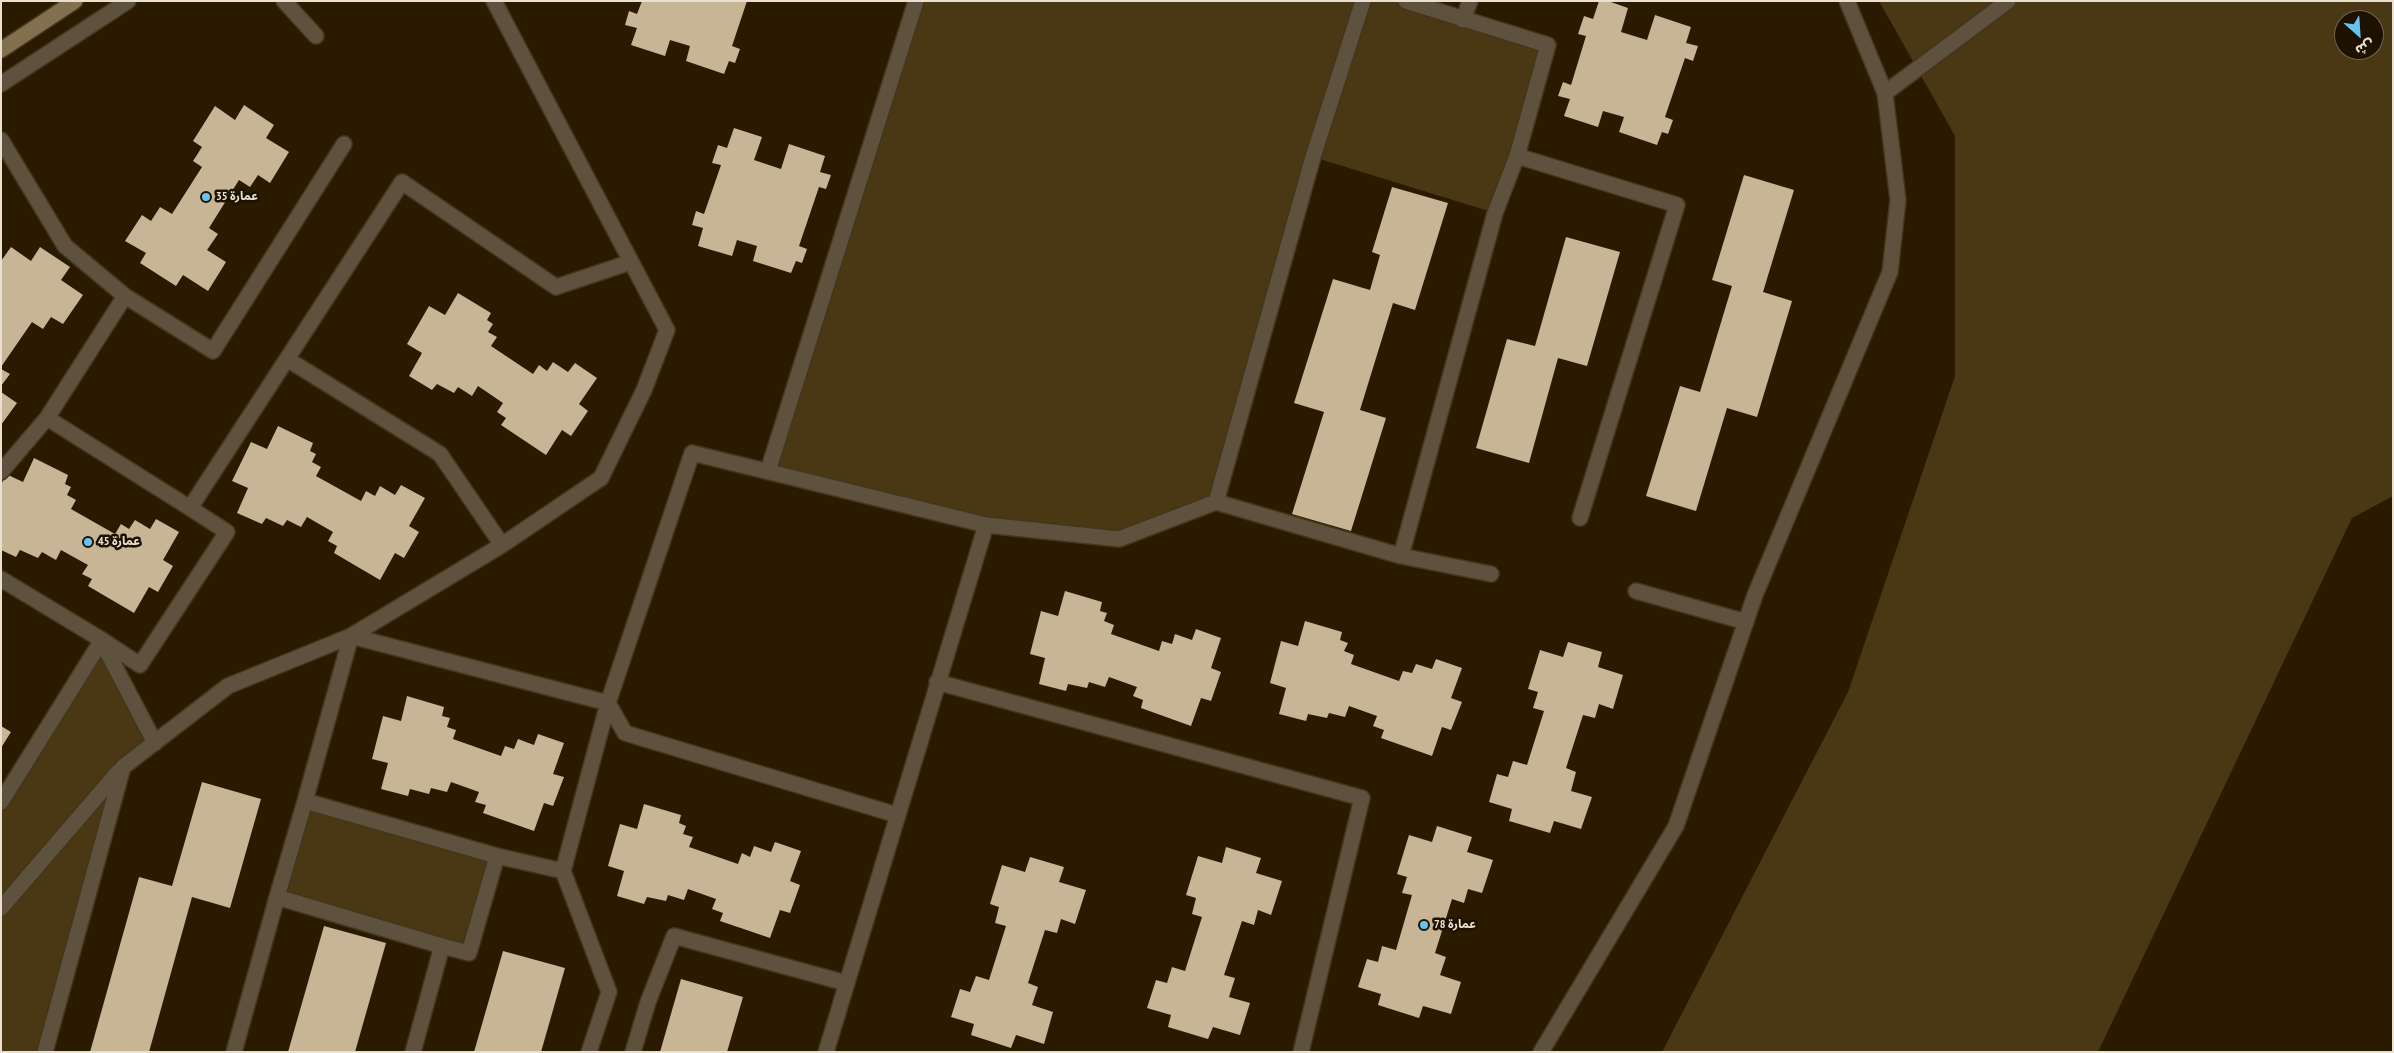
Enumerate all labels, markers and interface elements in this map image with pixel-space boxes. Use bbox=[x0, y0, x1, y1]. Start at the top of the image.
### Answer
north arrow bbox=[2334, 10, 2384, 60]
text: ش bbox=[2353, 35, 2378, 60]
place label: عمارة 35 bbox=[216, 190, 258, 204]
marker: عمارة 35 bbox=[200, 191, 212, 203]
place label: عمارة 45 bbox=[98, 535, 140, 549]
marker: عمارة 45 bbox=[82, 536, 94, 548]
place label: عمارة 78 bbox=[1434, 918, 1476, 932]
marker: عمارة 78 bbox=[1418, 919, 1430, 931]

